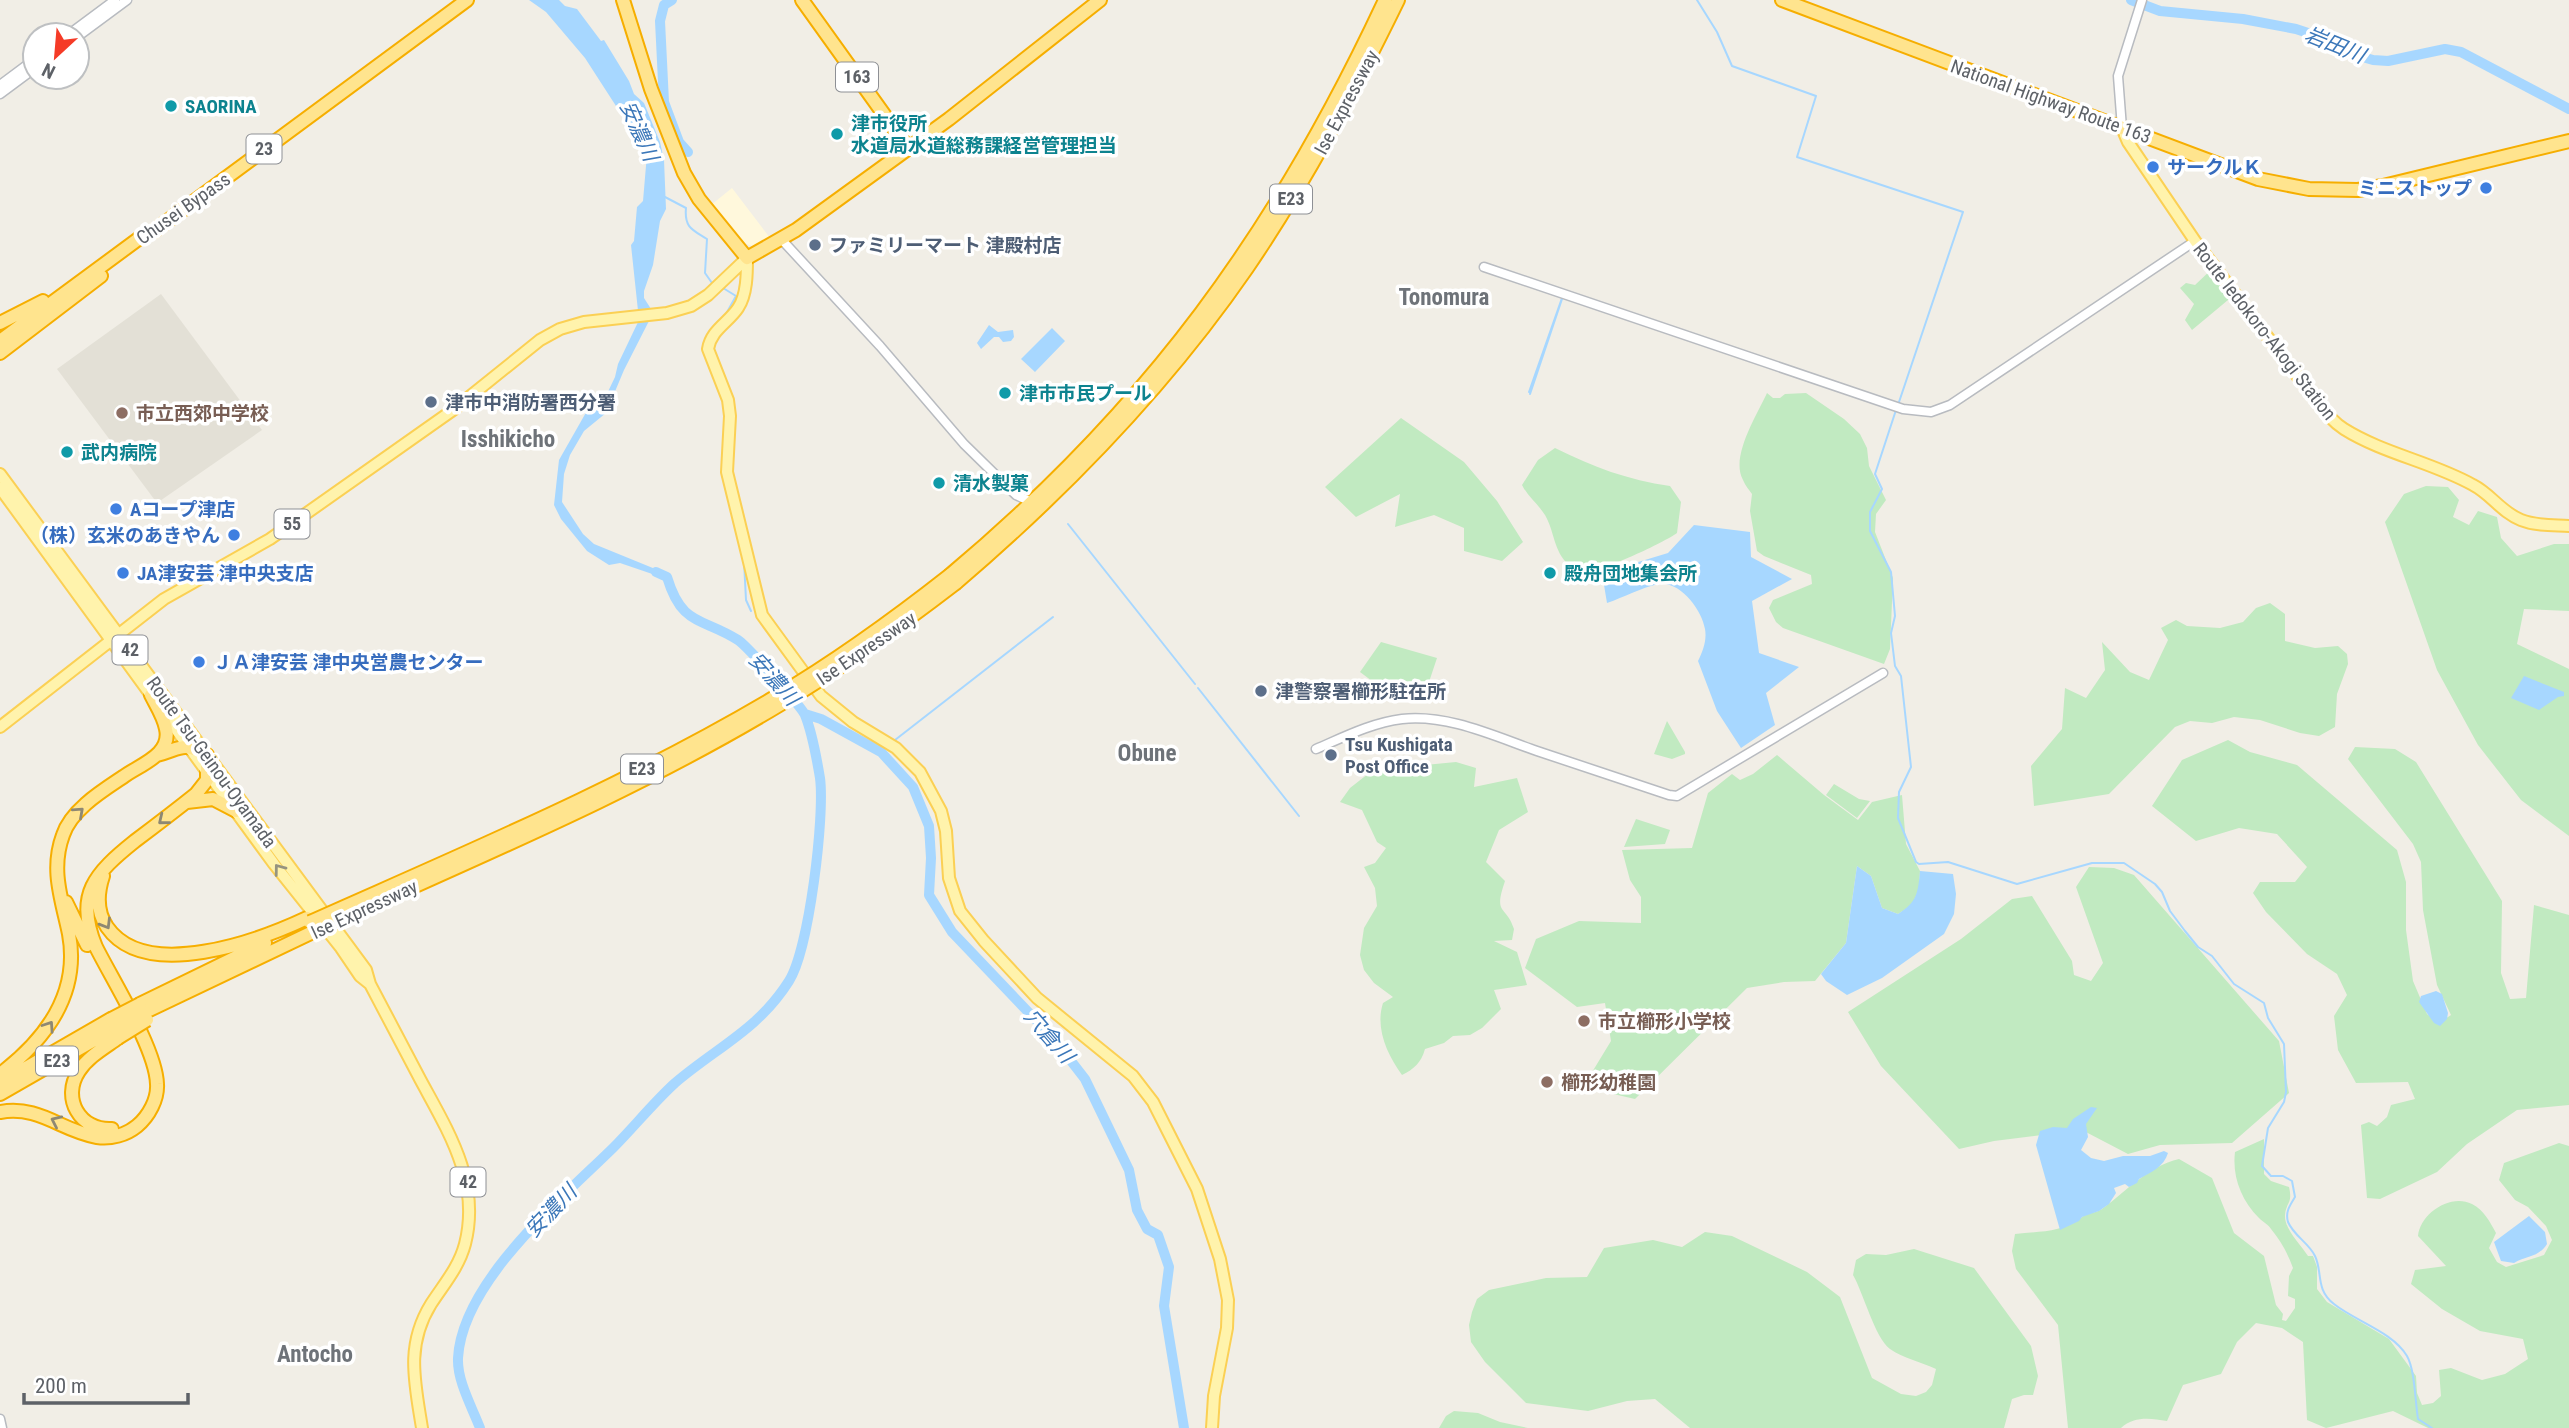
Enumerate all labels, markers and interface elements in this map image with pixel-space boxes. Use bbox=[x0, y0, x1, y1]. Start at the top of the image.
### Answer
north arrow bbox=[21, 21, 91, 91]
water label: 岩田川 bbox=[2301, 22, 2371, 69]
street label: Ise Expressway bbox=[1309, 46, 1384, 158]
street label: National Highway Route 163 bbox=[1948, 54, 2154, 148]
text: N bbox=[38, 58, 59, 84]
road number: 163 bbox=[836, 62, 878, 92]
place label: SAORINA bbox=[185, 95, 257, 118]
water label: 安濃川 bbox=[615, 97, 664, 166]
marker: SAORINA bbox=[163, 98, 179, 114]
place label: 津市役所 水道局水道総務課経営管理担当 bbox=[851, 112, 1117, 157]
marker: 津市役所 水道局水道総務課経営管理担当 bbox=[829, 126, 845, 142]
road number: 23 bbox=[246, 134, 282, 164]
place label: サークルＫ bbox=[2167, 156, 2261, 179]
marker: サークルＫ bbox=[2145, 159, 2161, 175]
street label: Chusei Bypass bbox=[132, 168, 235, 249]
place label: ミニストップ bbox=[2358, 177, 2472, 200]
marker: ミニストップ bbox=[2478, 180, 2494, 196]
road number: E23 bbox=[1270, 184, 1312, 214]
place label: ファミリーマート 津殿村店 bbox=[829, 234, 1061, 257]
marker: ファミリーマート 津殿村店 bbox=[807, 237, 823, 253]
street label: Route Iedokoro-Akogi Station bbox=[2188, 238, 2341, 425]
district label: Tonomura bbox=[1399, 284, 1490, 311]
place label: 津市市民プール bbox=[1019, 382, 1152, 405]
marker: 津市市民プール bbox=[997, 385, 1013, 401]
place label: 津市中消防署西分署 bbox=[445, 391, 616, 414]
marker: 津市中消防署西分署 bbox=[423, 394, 439, 410]
place label: 市立西郊中学校 bbox=[136, 402, 269, 425]
marker: 市立西郊中学校 bbox=[114, 405, 130, 421]
district label: Isshikicho bbox=[461, 426, 555, 453]
place label: 武内病院 bbox=[81, 441, 157, 464]
marker: 武内病院 bbox=[59, 444, 75, 460]
place label: 清水製菓 bbox=[953, 472, 1029, 495]
marker: 清水製菓 bbox=[931, 475, 947, 491]
place label: Aコープ津店 bbox=[130, 498, 235, 521]
marker: Aコープ津店 bbox=[108, 501, 124, 517]
road number: 55 bbox=[274, 510, 310, 538]
place label: （株）玄米のあきやん bbox=[30, 524, 220, 547]
marker: （株）玄米のあきやん bbox=[226, 527, 242, 543]
place label: JA津安芸 津中央支店 bbox=[137, 562, 314, 585]
place label: 殿舟団地集会所 bbox=[1564, 562, 1697, 585]
marker: JA津安芸 津中央支店 bbox=[115, 565, 131, 581]
marker: 殿舟団地集会所 bbox=[1542, 565, 1558, 581]
street label: Ise Expressway bbox=[812, 607, 920, 690]
road number: 42 bbox=[113, 636, 148, 664]
water label: 安濃川 bbox=[744, 648, 805, 712]
place label: ＪＡ津安芸 津中央営農センター bbox=[213, 651, 483, 674]
marker: ＪＡ津安芸 津中央営農センター bbox=[191, 654, 207, 670]
street label: Route Tsu-Geinou-Oyamada bbox=[142, 672, 281, 852]
place label: 津警察署櫛形駐在所 bbox=[1275, 680, 1446, 703]
marker: 津警察署櫛形駐在所 bbox=[1253, 683, 1269, 699]
place label: Tsu Kushigata Post Office bbox=[1345, 733, 1453, 778]
district label: Obune bbox=[1118, 740, 1176, 767]
marker: Tsu Kushigata Post Office bbox=[1323, 747, 1339, 763]
road number: E23 bbox=[621, 754, 663, 784]
one-way arrow bbox=[71, 808, 84, 820]
one-way arrow bbox=[158, 811, 170, 824]
one-way arrow bbox=[274, 865, 287, 877]
street label: Ise Expressway bbox=[307, 875, 421, 944]
one-way arrow bbox=[98, 916, 111, 929]
water label: 穴倉川 bbox=[1019, 1004, 1080, 1069]
place label: 市立櫛形小学校 bbox=[1598, 1010, 1731, 1033]
marker: 市立櫛形小学校 bbox=[1576, 1013, 1592, 1029]
one-way arrow bbox=[40, 1021, 53, 1034]
road number: E23 bbox=[36, 1046, 78, 1076]
place label: 櫛形幼稚園 bbox=[1561, 1071, 1656, 1094]
marker: 櫛形幼稚園 bbox=[1539, 1074, 1555, 1090]
one-way arrow bbox=[51, 1115, 63, 1129]
road number: 42 bbox=[450, 1168, 486, 1196]
water label: 安濃川 bbox=[520, 1179, 583, 1242]
district label: Antocho bbox=[277, 1341, 353, 1368]
scale bar bbox=[24, 1362, 189, 1406]
text: 200 m bbox=[35, 1374, 87, 1398]

